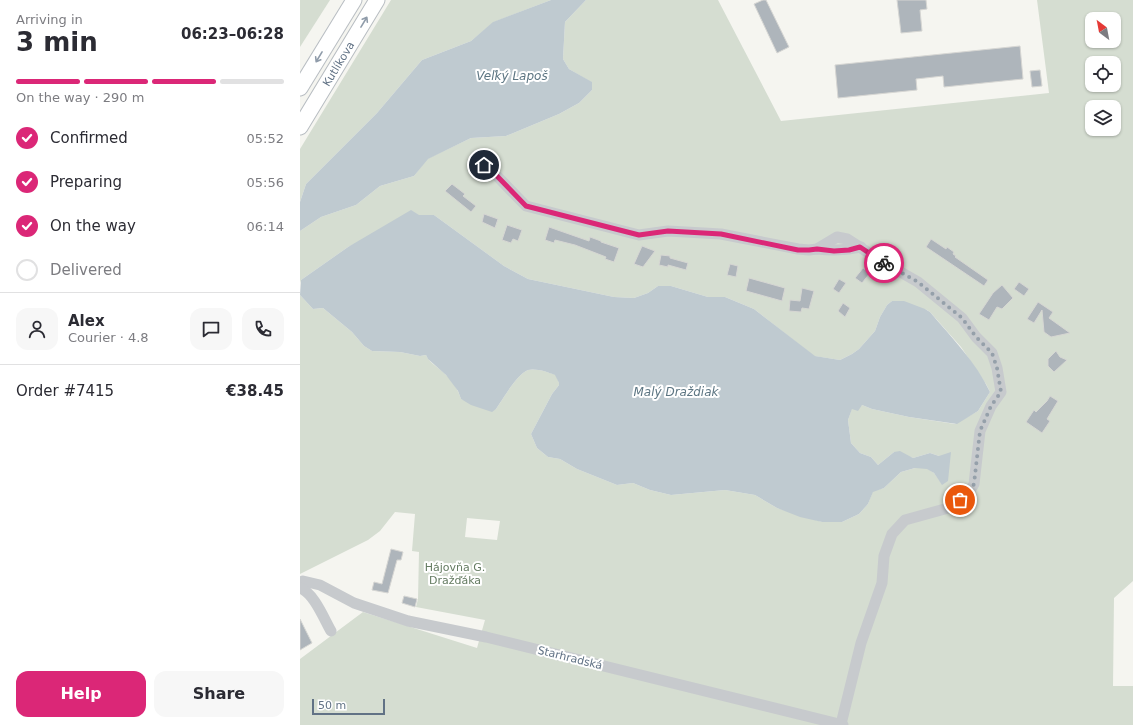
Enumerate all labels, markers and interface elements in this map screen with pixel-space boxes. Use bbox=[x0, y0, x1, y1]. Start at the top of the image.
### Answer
text: Arriving in bbox=[16, 12, 83, 27]
north arrow bbox=[1085, 12, 1121, 48]
map controls bbox=[1085, 12, 1121, 136]
one-way arrow bbox=[360, 16, 368, 28]
text: 06:23–06:28 bbox=[181, 25, 284, 43]
text: 3 min bbox=[16, 27, 98, 57]
street label: Kutlíkova bbox=[320, 39, 357, 89]
one-way arrow bbox=[314, 51, 322, 63]
button: locate bbox=[1085, 56, 1121, 92]
water label: Veľký Lapoš bbox=[476, 69, 548, 83]
text: On the way · 290 m bbox=[16, 90, 144, 105]
button: layers bbox=[1085, 100, 1121, 136]
icon: check bbox=[16, 127, 38, 149]
text: Confirmed bbox=[50, 129, 128, 147]
text: 05:52 bbox=[247, 131, 284, 146]
pin bbox=[467, 148, 501, 182]
icon: home bbox=[473, 154, 495, 176]
icon: check bbox=[16, 171, 38, 193]
text: Preparing bbox=[50, 173, 122, 191]
text: 05:56 bbox=[247, 175, 284, 190]
icon: check bbox=[16, 215, 38, 237]
text: On the way bbox=[50, 217, 136, 235]
text: 06:14 bbox=[247, 219, 284, 234]
courier bbox=[864, 243, 904, 283]
icon: bike bbox=[873, 252, 895, 274]
text: Delivered bbox=[50, 261, 122, 279]
button: person bbox=[16, 308, 58, 350]
button: chat bbox=[190, 308, 232, 350]
button: phone bbox=[242, 308, 284, 350]
text: Alex bbox=[68, 312, 105, 330]
text: Courier · 4.8 bbox=[68, 330, 149, 345]
text: Order #7415 bbox=[16, 382, 114, 400]
text: €38.45 bbox=[226, 382, 284, 400]
water label: Malý Draždiak bbox=[633, 385, 720, 399]
pin bbox=[943, 483, 977, 517]
icon: bag bbox=[949, 489, 971, 511]
park label: Hájovňa G. Dražďáka bbox=[425, 561, 485, 587]
street label: Starhradská bbox=[536, 644, 604, 672]
button: Help bbox=[16, 671, 146, 717]
button: Share bbox=[154, 671, 284, 717]
scale bar bbox=[312, 697, 385, 716]
text: 50 m bbox=[318, 699, 346, 712]

